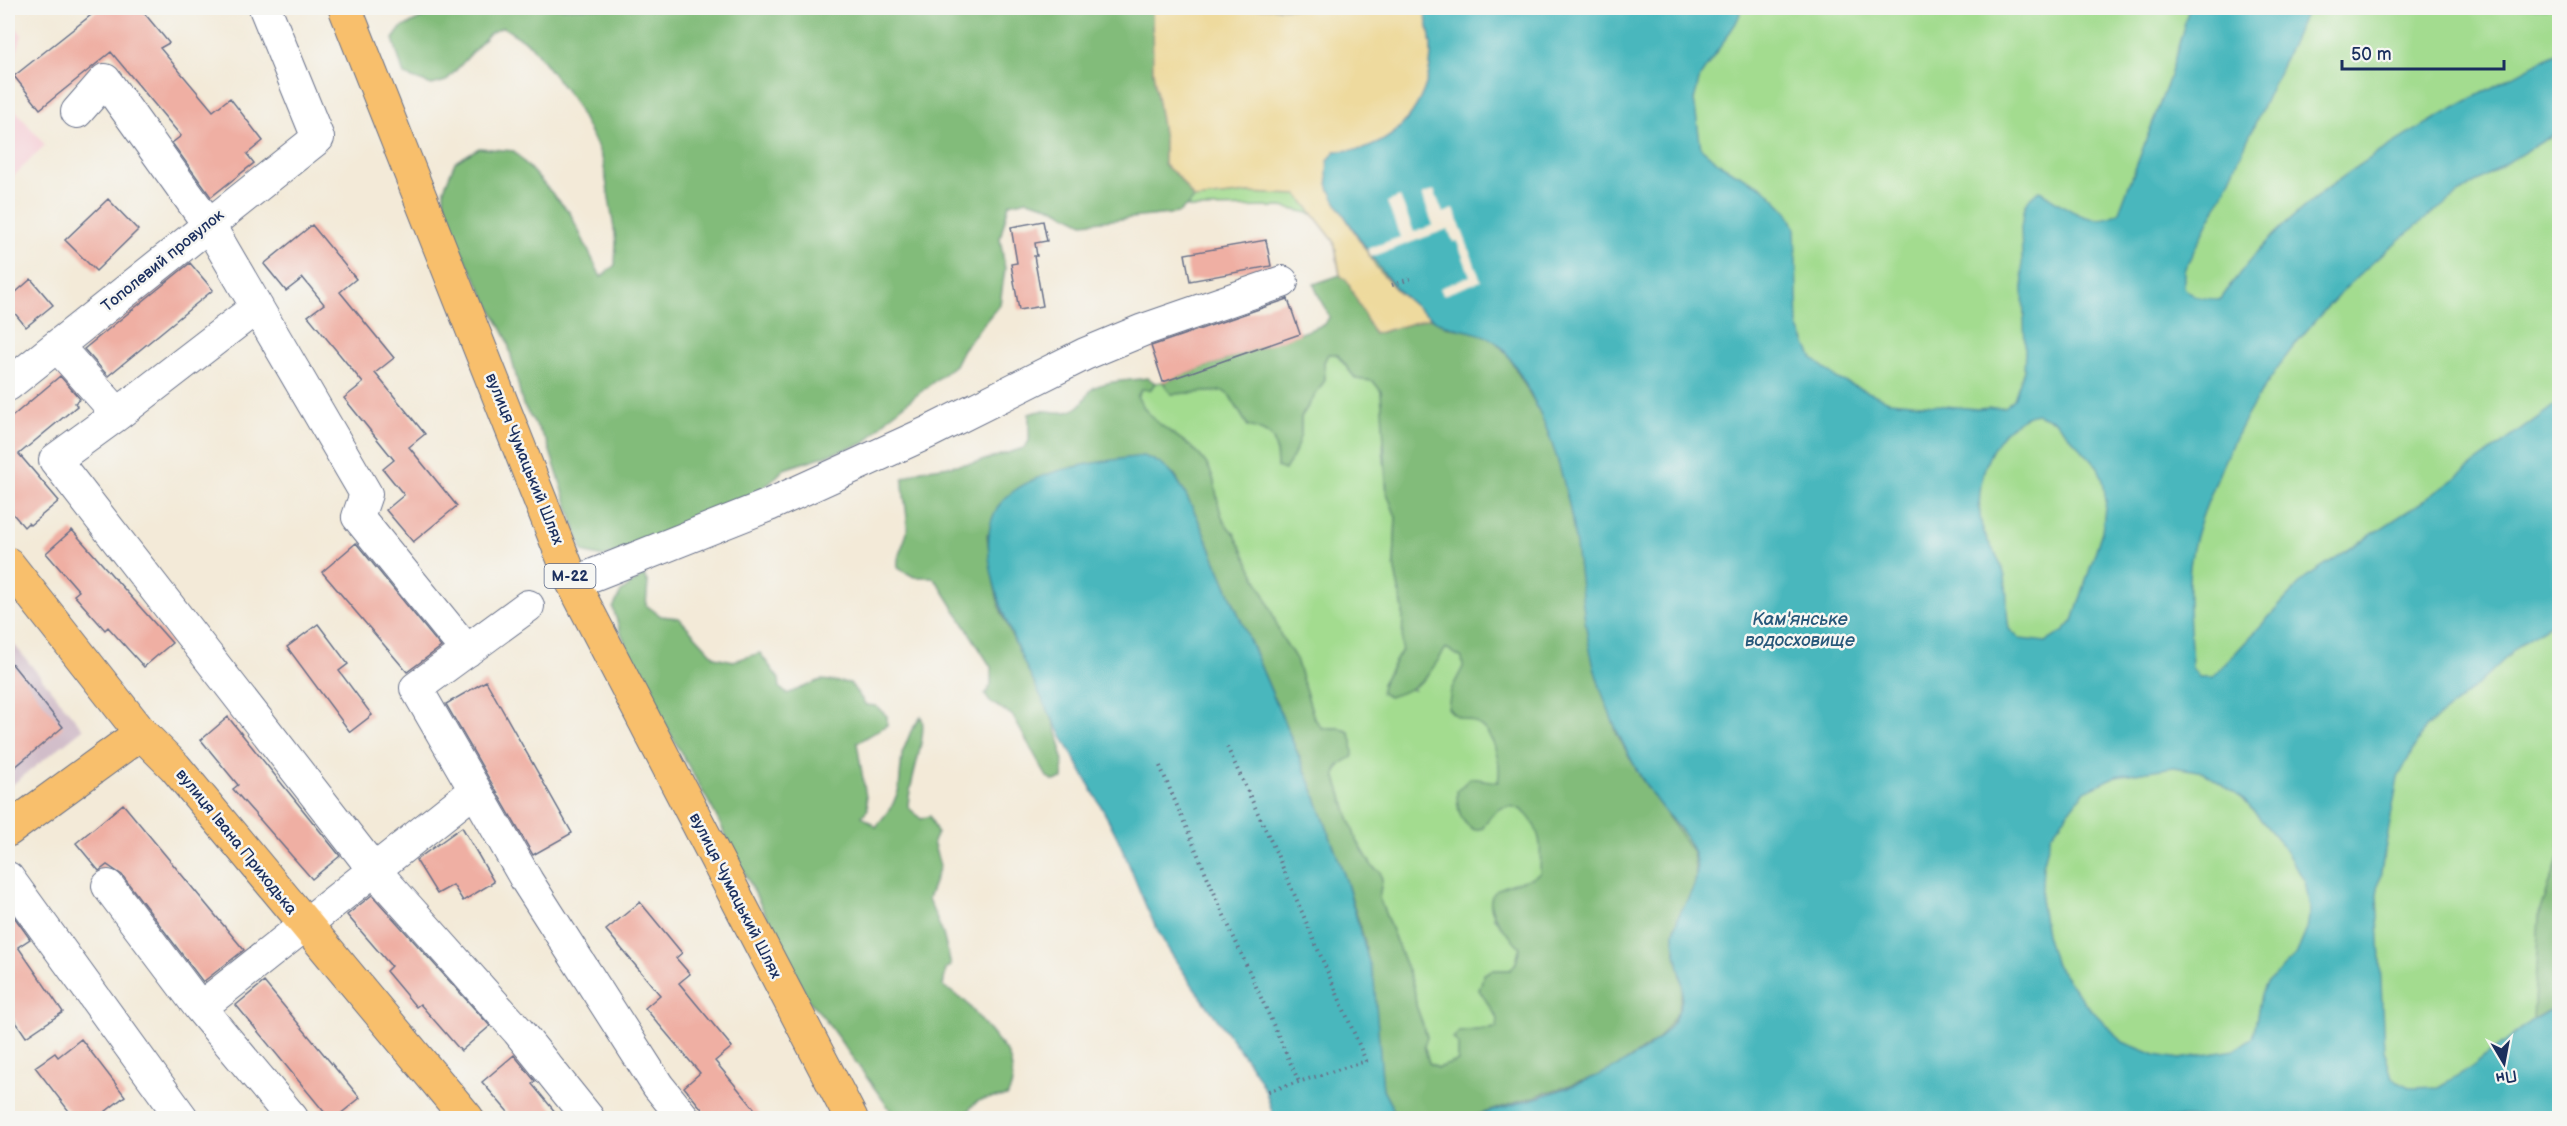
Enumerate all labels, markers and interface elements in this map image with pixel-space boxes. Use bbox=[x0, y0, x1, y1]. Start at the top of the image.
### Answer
scale bar bbox=[2342, 33, 2504, 71]
text: 50 m bbox=[2351, 44, 2392, 65]
street label: Тополевий провулок bbox=[98, 205, 228, 316]
street label: вулиця Чумацький Шлях bbox=[481, 370, 567, 548]
road number: М-22 bbox=[544, 564, 596, 588]
water label: Кам'янське водосховище bbox=[1745, 609, 1855, 651]
street label: вулиця Івана Приходька bbox=[171, 765, 301, 919]
street label: вулиця Чумацький Шлях bbox=[685, 810, 785, 982]
north arrow bbox=[2474, 1033, 2534, 1093]
text: Пн bbox=[2494, 1065, 2518, 1088]

